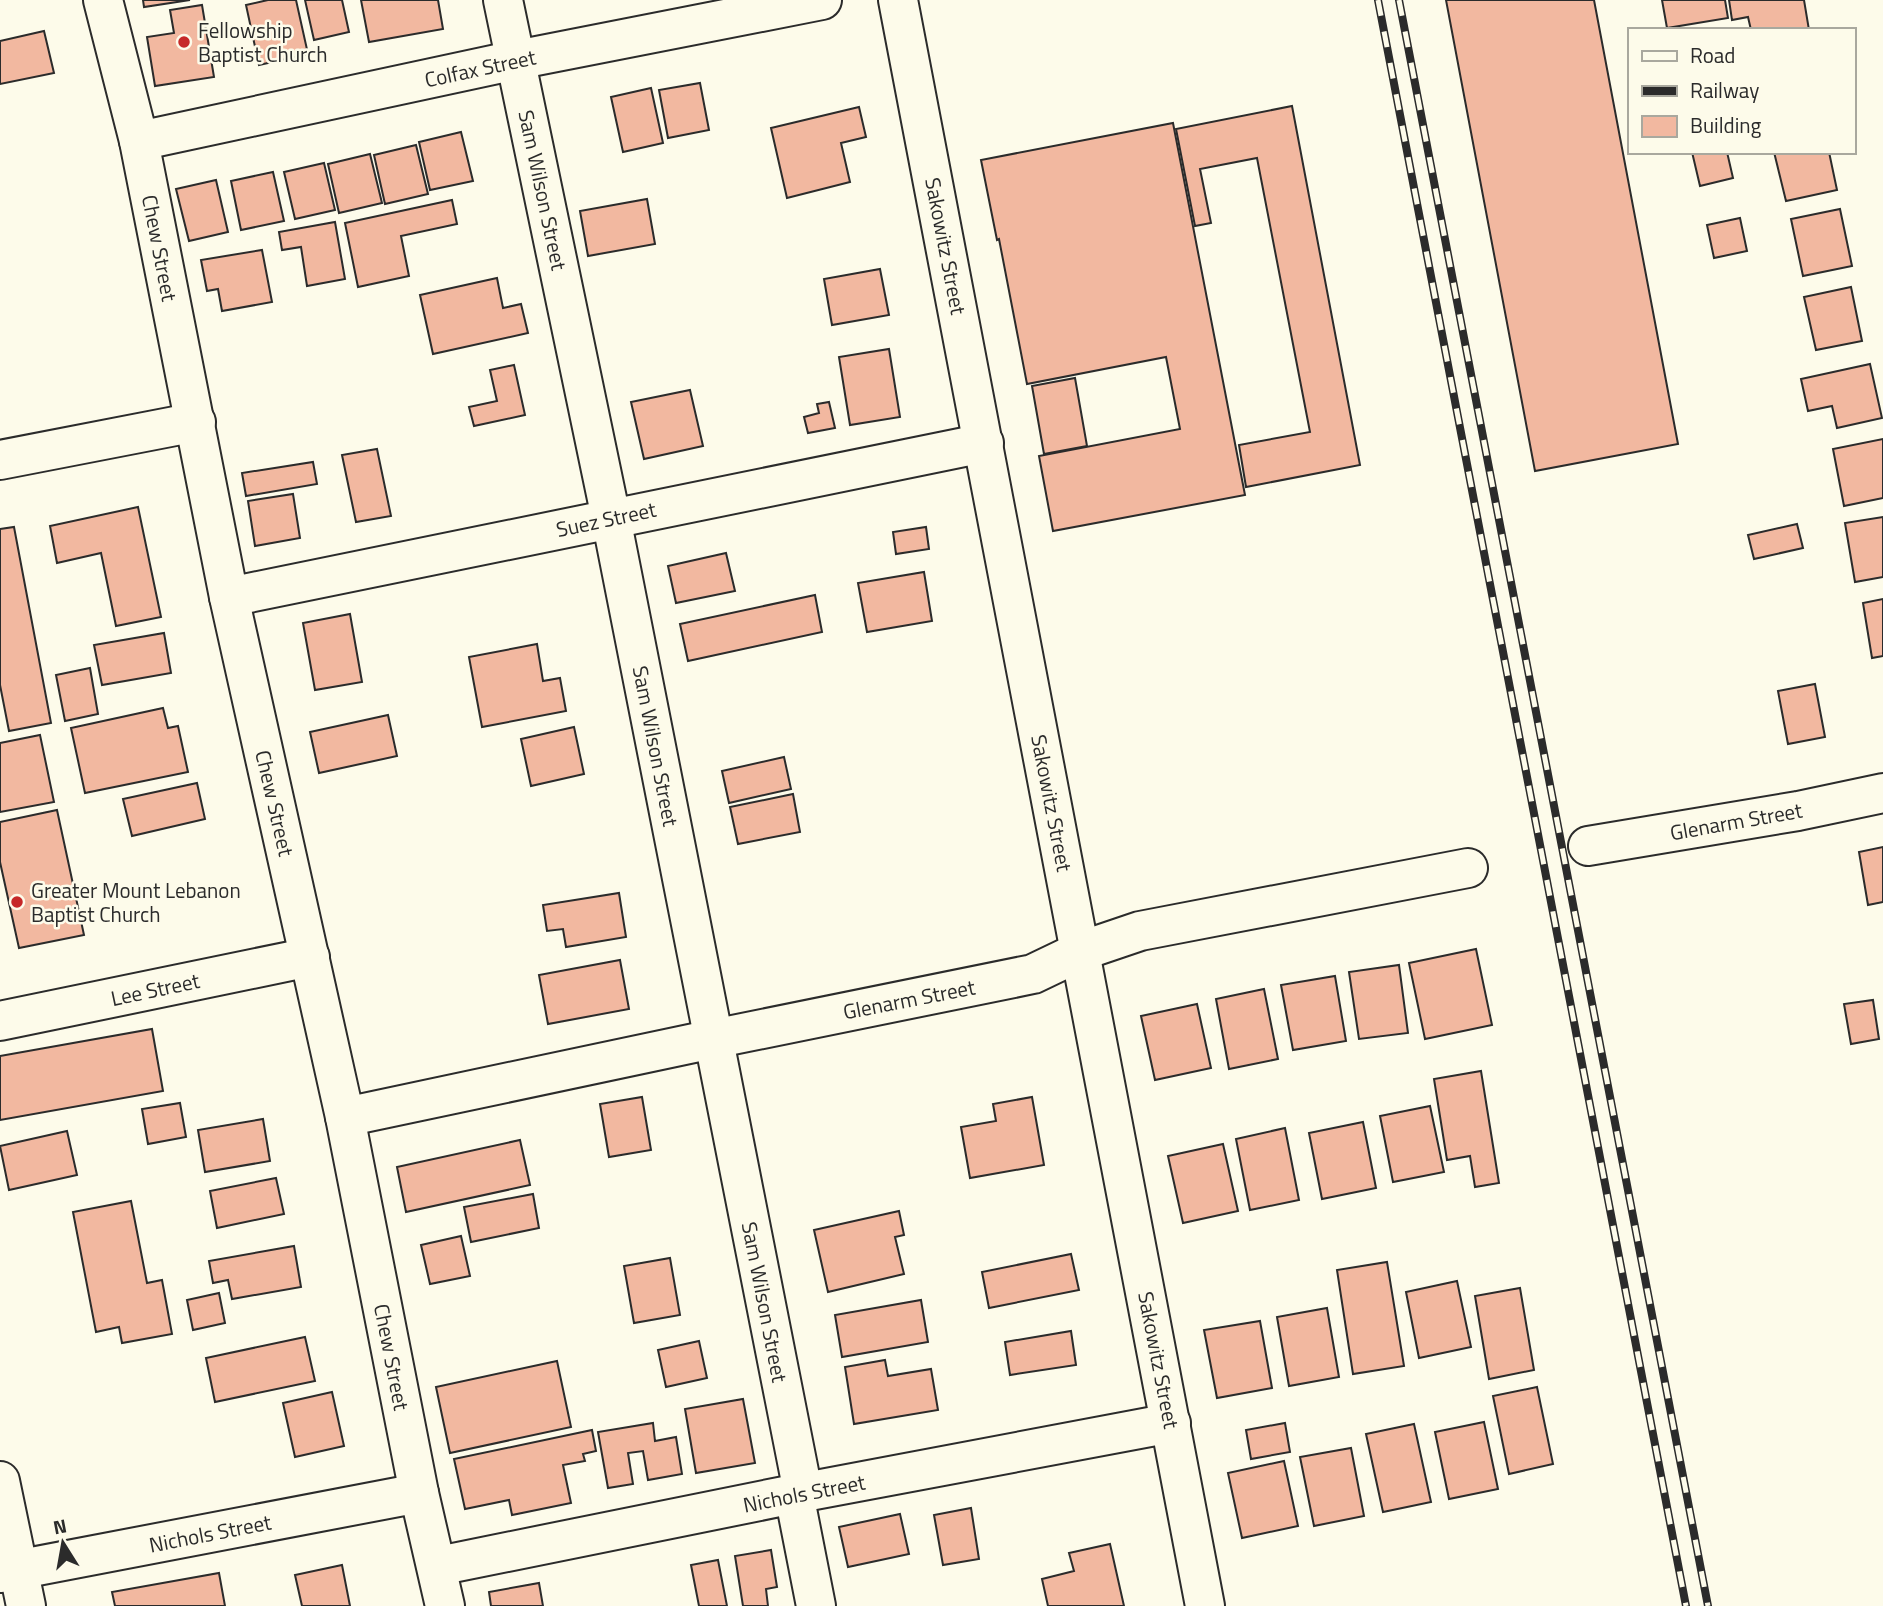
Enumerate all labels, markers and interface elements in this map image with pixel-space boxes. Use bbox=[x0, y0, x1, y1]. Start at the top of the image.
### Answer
place label: Fellowship Baptist Church bbox=[198, 14, 328, 70]
legend bbox=[1628, 28, 1855, 154]
marker: Fellowship Baptist Church bbox=[176, 34, 192, 50]
text: Road bbox=[1690, 39, 1735, 71]
street label: Colfax Street bbox=[421, 40, 539, 95]
text: Railway bbox=[1690, 74, 1759, 106]
street label: Sam Wilson Street bbox=[510, 107, 576, 274]
text: Building bbox=[1690, 109, 1762, 141]
street label: Sakowitz Street bbox=[917, 175, 975, 318]
street label: Chew Street bbox=[134, 192, 186, 305]
street label: Suez Street bbox=[553, 493, 660, 545]
street label: Sam Wilson Street bbox=[625, 663, 687, 830]
street label: Sakowitz Street bbox=[1023, 732, 1081, 875]
street label: Chew Street bbox=[247, 747, 303, 860]
street label: Glenarm Street bbox=[1667, 794, 1805, 848]
place label: Greater Mount Lebanon Baptist Church bbox=[31, 874, 241, 930]
marker: Greater Mount Lebanon Baptist Church bbox=[9, 894, 25, 910]
street label: Lee Street bbox=[108, 964, 203, 1014]
street label: Glenarm Street bbox=[840, 970, 978, 1027]
street label: Sam Wilson Street bbox=[734, 1219, 796, 1386]
street label: Sakowitz Street bbox=[1130, 1289, 1188, 1432]
street label: Chew Street bbox=[366, 1301, 418, 1414]
street label: Nichols Street bbox=[740, 1465, 868, 1521]
street label: Nichols Street bbox=[146, 1505, 274, 1561]
north arrow bbox=[28, 1508, 98, 1578]
text: N bbox=[50, 1510, 69, 1541]

